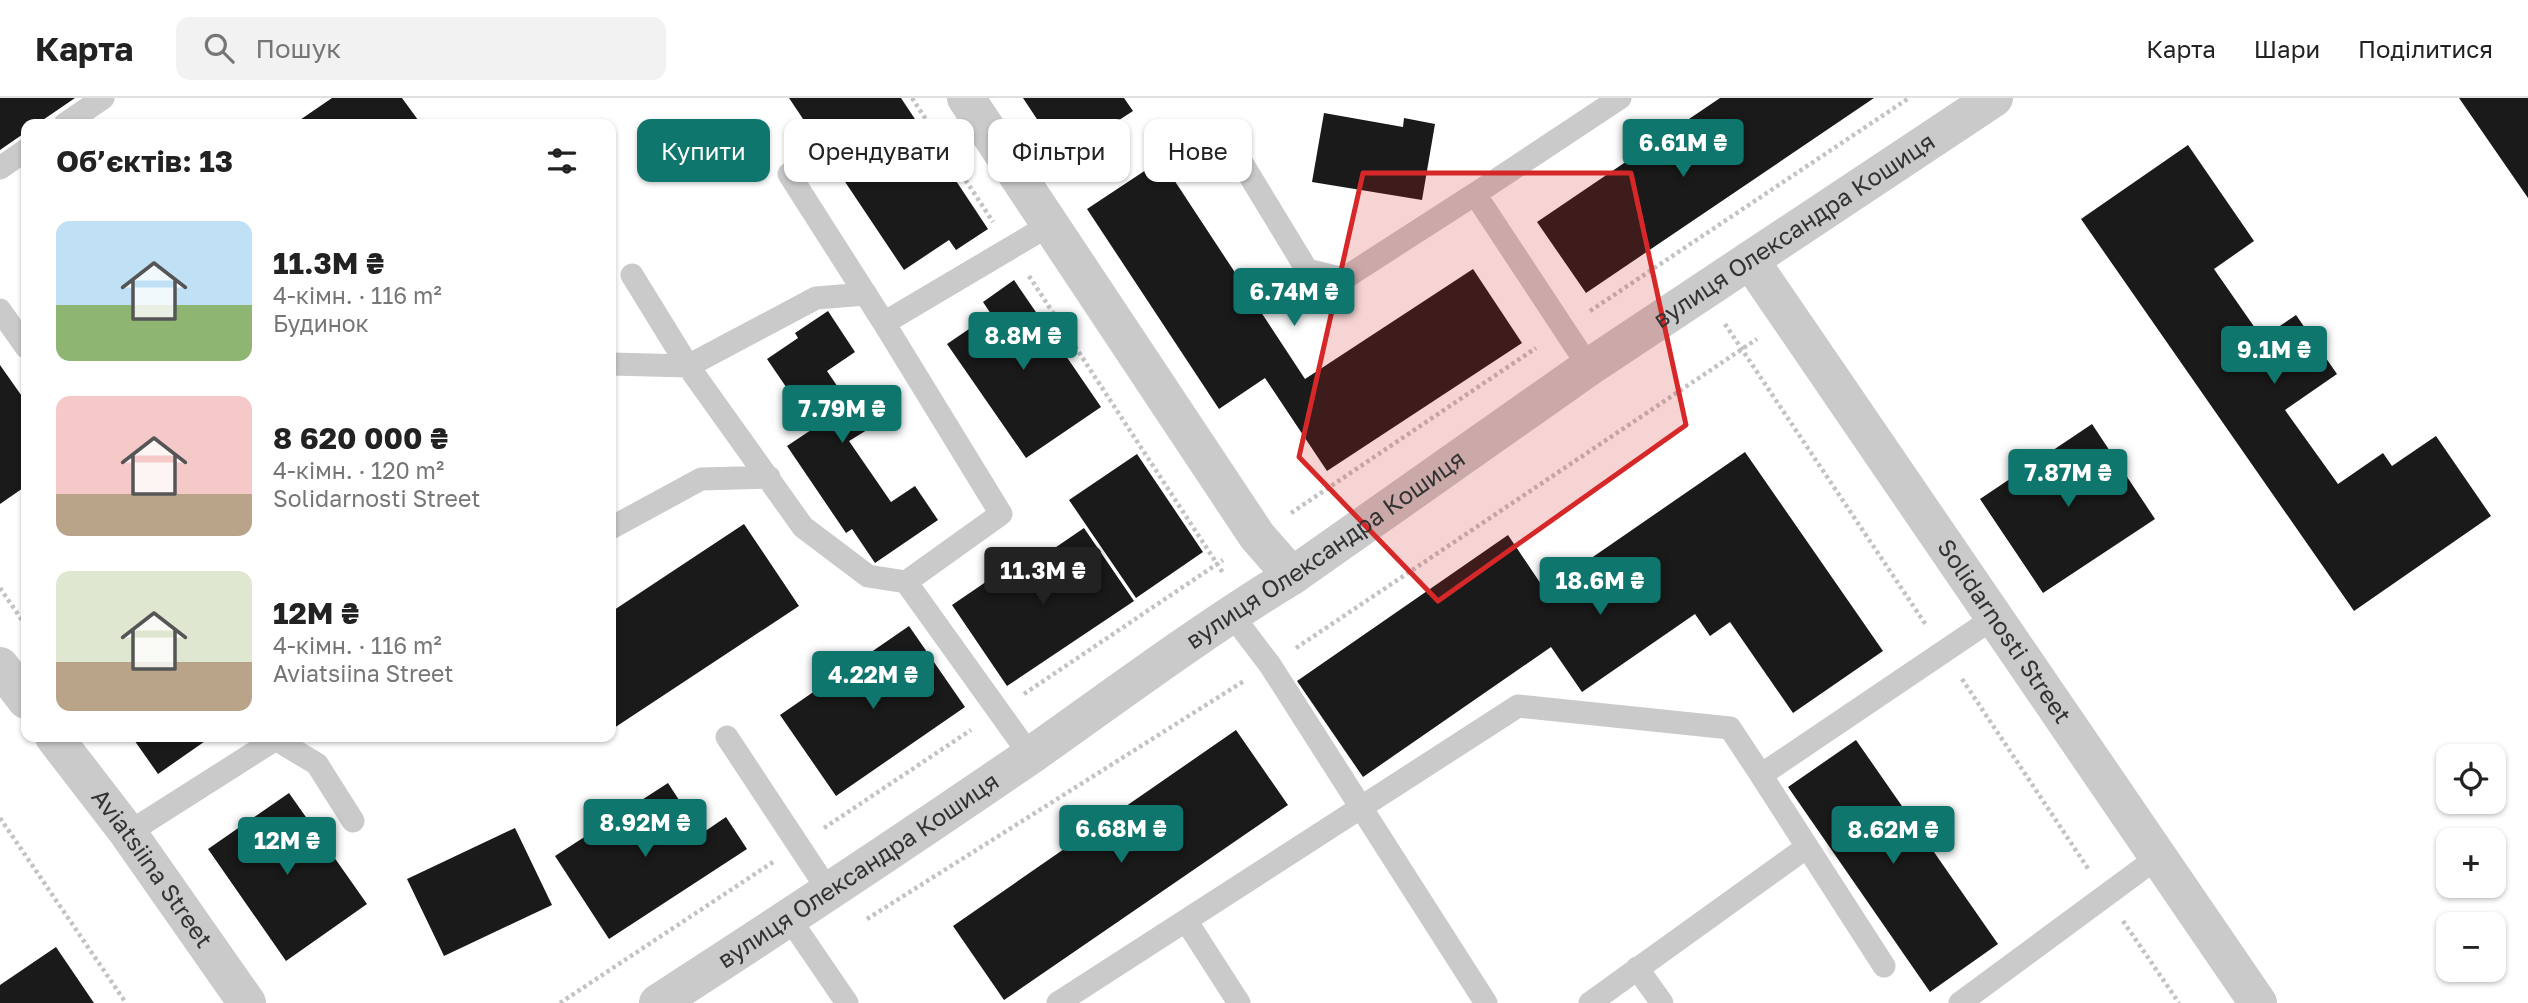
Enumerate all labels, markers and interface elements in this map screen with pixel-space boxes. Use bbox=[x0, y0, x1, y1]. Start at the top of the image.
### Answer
search box bbox=[176, 17, 666, 80]
text: Карта bbox=[35, 29, 134, 68]
icon: search bbox=[200, 29, 238, 67]
text: Пошук bbox=[256, 33, 341, 64]
text: Карта bbox=[2146, 34, 2216, 63]
text: Шари bbox=[2254, 34, 2320, 63]
text: Поділитися bbox=[2358, 34, 2493, 63]
chip: Купити bbox=[637, 119, 770, 182]
chip: Орендувати bbox=[784, 119, 974, 182]
chip: Фільтри bbox=[988, 119, 1130, 182]
chip: Нове bbox=[1144, 119, 1252, 182]
pin: 6.61M ₴ bbox=[1618, 120, 1748, 179]
street label: вулиця Олександра Кошиця bbox=[1647, 126, 1940, 333]
text: 6.61M ₴ bbox=[1639, 128, 1727, 156]
icon: filters bbox=[543, 142, 581, 180]
text: Об’єктів: 13 bbox=[56, 143, 233, 179]
text: 11.3M ₴ bbox=[273, 245, 384, 281]
icon: home bbox=[112, 249, 196, 333]
pin: 6.74M ₴ bbox=[1229, 268, 1359, 328]
text: 6.74M ₴ bbox=[1249, 277, 1339, 305]
text: 4-кімн. · 116 m² bbox=[273, 281, 442, 309]
text: Будинок bbox=[273, 309, 369, 337]
pin: 8.8M ₴ bbox=[966, 313, 1080, 372]
text: 8.8M ₴ bbox=[984, 321, 1062, 349]
pin: 9.1M ₴ bbox=[2217, 327, 2331, 386]
text: 9.1M ₴ bbox=[2237, 335, 2311, 363]
pin: 7.79M ₴ bbox=[777, 386, 907, 445]
text: 7.79M ₴ bbox=[798, 394, 886, 422]
text: 8 620 000 ₴ bbox=[273, 420, 448, 456]
icon: home bbox=[112, 424, 196, 508]
street label: вулиця Олександра Кошиця bbox=[1180, 443, 1470, 654]
pin: 7.87M ₴ bbox=[2003, 450, 2133, 509]
text: 4-кімн. · 120 m² bbox=[273, 456, 444, 484]
text: 7.87M ₴ bbox=[2024, 458, 2112, 486]
text: Solidarnosti Street bbox=[273, 484, 480, 512]
street label: Solidarnosti Street bbox=[1932, 533, 2078, 728]
pin: 11.3M ₴ bbox=[978, 547, 1108, 607]
text: 11.3M ₴ bbox=[1000, 556, 1086, 584]
pin: 18.6M ₴ bbox=[1535, 558, 1665, 617]
text: 18.6M ₴ bbox=[1556, 566, 1644, 594]
text: 12M ₴ bbox=[273, 595, 359, 631]
icon: home bbox=[112, 599, 196, 683]
text: 4-кімн. · 116 m² bbox=[273, 631, 442, 659]
pin: 4.22M ₴ bbox=[808, 652, 938, 711]
text: Aviatsiina Street bbox=[273, 659, 454, 687]
text: 4.22M ₴ bbox=[828, 660, 918, 688]
map controls bbox=[2436, 744, 2506, 982]
button: locate bbox=[2436, 744, 2506, 814]
street label: вулиця Олександра Кошиця bbox=[712, 766, 1004, 973]
street label: Aviatsiina Street bbox=[86, 782, 220, 953]
pin: 8.92M ₴ bbox=[580, 800, 710, 859]
pin: 6.68M ₴ bbox=[1056, 806, 1186, 865]
pin: 8.62M ₴ bbox=[1828, 806, 1958, 866]
text: 8.92M ₴ bbox=[600, 808, 690, 836]
text: 6.68M ₴ bbox=[1075, 814, 1167, 842]
text: 8.62M ₴ bbox=[1848, 815, 1938, 843]
pin: 12M ₴ bbox=[238, 818, 336, 877]
text: 12M ₴ bbox=[254, 826, 320, 854]
button: + bbox=[2436, 828, 2506, 898]
button: − bbox=[2436, 912, 2506, 982]

